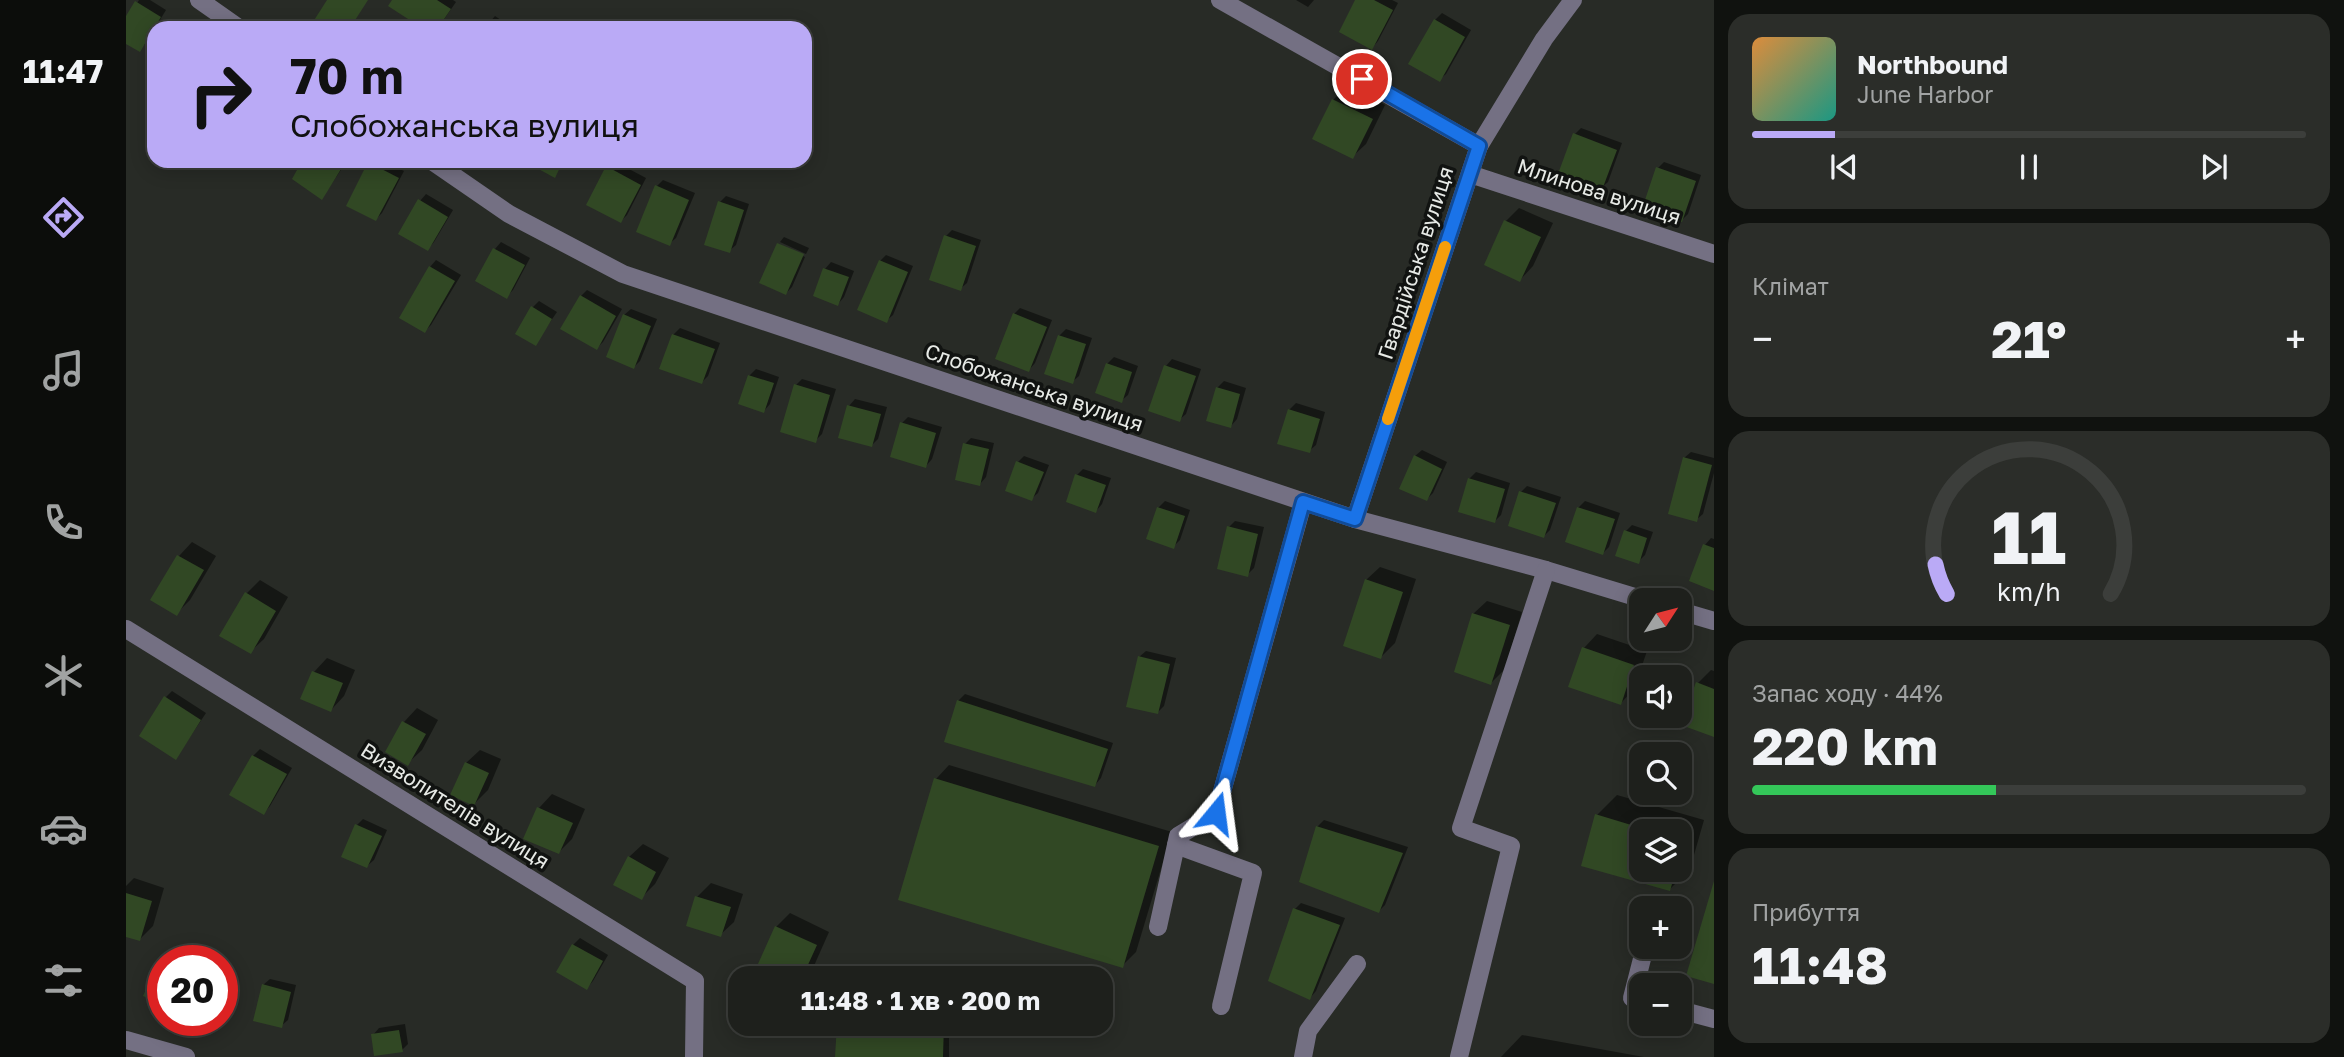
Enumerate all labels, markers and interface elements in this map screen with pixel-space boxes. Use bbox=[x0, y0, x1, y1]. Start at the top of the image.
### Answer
text: 70 m bbox=[290, 46, 404, 105]
icon: right bbox=[175, 49, 266, 140]
pin bbox=[1332, 49, 1392, 109]
text: Northbound bbox=[1857, 49, 2008, 80]
text: 11:47 bbox=[23, 52, 103, 90]
icon: arrive bbox=[1343, 60, 1381, 98]
text: June Harbor bbox=[1857, 80, 1993, 108]
text: Слобожанська вулиця bbox=[290, 106, 639, 144]
icon: previous bbox=[1825, 148, 1863, 186]
icon: pause bbox=[2010, 148, 2048, 186]
icon: next bbox=[2195, 148, 2233, 186]
street label: Млинова вулиця bbox=[1514, 152, 1684, 230]
street label: Гвардійська вулиця bbox=[1372, 163, 1459, 363]
icon: directions bbox=[39, 193, 88, 242]
text: Клімат bbox=[1752, 272, 1829, 300]
text: 21° bbox=[1991, 307, 2067, 369]
text: − bbox=[1752, 316, 1773, 361]
text: + bbox=[2285, 316, 2306, 361]
street label: Слобожанська вулиця bbox=[922, 337, 1147, 437]
icon: music bbox=[39, 346, 88, 395]
text: 11 bbox=[1992, 494, 2066, 581]
icon: phone bbox=[39, 498, 88, 547]
text: km/h bbox=[1997, 576, 2061, 607]
north arrow bbox=[1629, 588, 1692, 651]
map controls bbox=[1629, 588, 1692, 1036]
icon: climate bbox=[39, 651, 88, 700]
button: sound bbox=[1629, 665, 1692, 728]
text: Запас ходу · 44% bbox=[1752, 679, 1943, 707]
text: 220 km bbox=[1752, 714, 1938, 776]
street label: Визволителів вулиця bbox=[356, 737, 555, 874]
button: search bbox=[1629, 742, 1692, 805]
position arrow bbox=[1179, 776, 1253, 850]
icon: car bbox=[39, 804, 88, 853]
button: layers bbox=[1629, 819, 1692, 882]
button: + bbox=[1629, 896, 1692, 959]
text: Прибуття bbox=[1752, 898, 1860, 926]
text: 11:48 bbox=[1752, 933, 1888, 995]
speed limit sign: 20 bbox=[147, 945, 238, 1036]
icon: filters bbox=[39, 956, 88, 1005]
button: − bbox=[1629, 973, 1692, 1036]
text: 11:48 · 1 хв · 200 m bbox=[801, 985, 1040, 1016]

